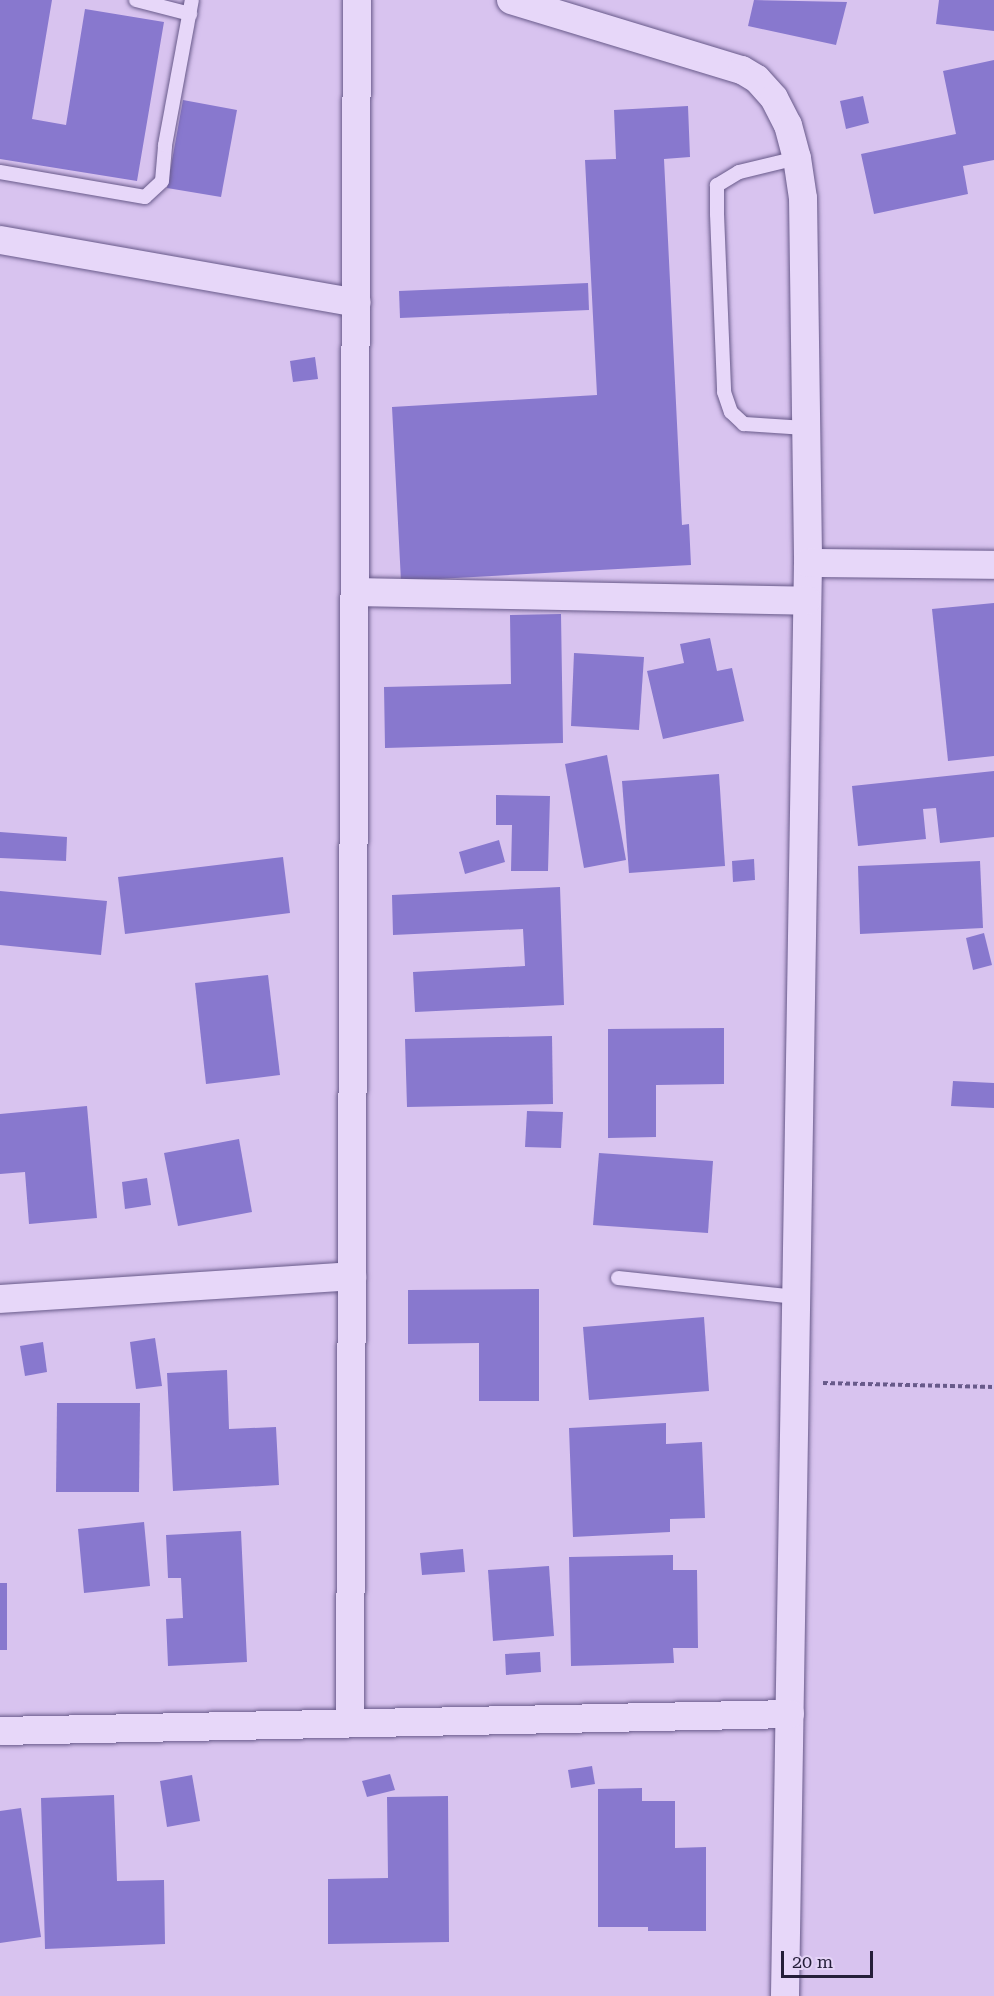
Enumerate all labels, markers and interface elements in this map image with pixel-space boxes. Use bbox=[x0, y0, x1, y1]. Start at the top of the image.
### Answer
scale bar bbox=[784, 1939, 876, 1977]
text: 20 m bbox=[792, 1951, 833, 1972]

